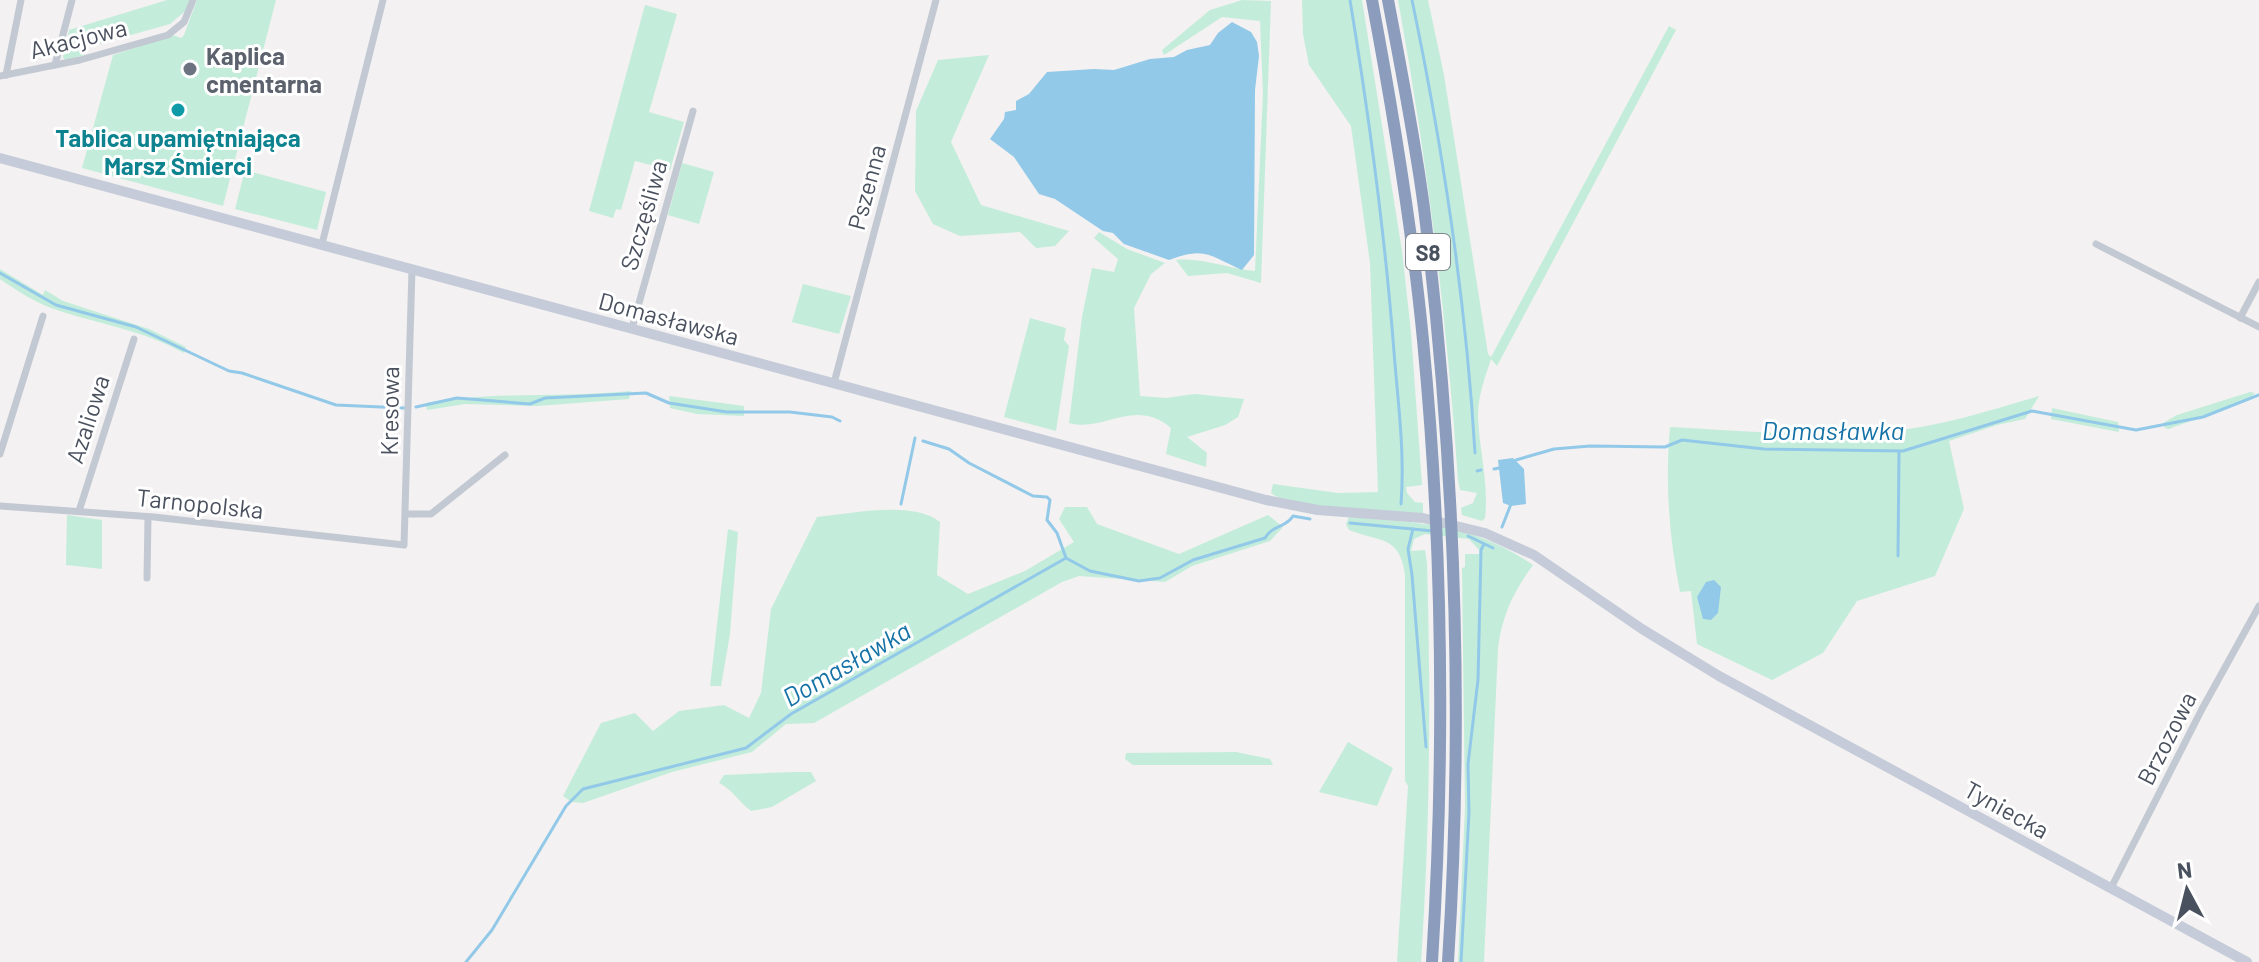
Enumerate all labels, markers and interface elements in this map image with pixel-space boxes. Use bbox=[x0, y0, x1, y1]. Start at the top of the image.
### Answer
street label: Akacjowa bbox=[27, 12, 129, 64]
place label: Kaplica cmentarna bbox=[206, 41, 322, 98]
marker: Kaplica cmentarna bbox=[181, 60, 199, 78]
marker: Tablica upamiętniająca Marsz Śmierci bbox=[169, 101, 187, 119]
place label: Tablica upamiętniająca Marsz Śmierci bbox=[55, 123, 301, 180]
street label: Pszenna bbox=[841, 141, 891, 233]
street label: Szczęśliwa bbox=[613, 157, 673, 273]
road number: S8 bbox=[1406, 234, 1450, 270]
street label: Domasławska bbox=[596, 285, 742, 351]
street label: Kresowa bbox=[374, 366, 404, 456]
street label: Azaliowa bbox=[59, 371, 115, 467]
water label: Domasławka bbox=[1762, 414, 1904, 445]
street label: Tarnopolska bbox=[135, 482, 265, 524]
water label: Domasławka bbox=[776, 614, 916, 712]
street label: Brzozowa bbox=[2130, 687, 2202, 789]
street label: Tyniecka bbox=[1960, 774, 2054, 844]
north arrow bbox=[2147, 850, 2227, 930]
text: N bbox=[2176, 855, 2193, 883]

